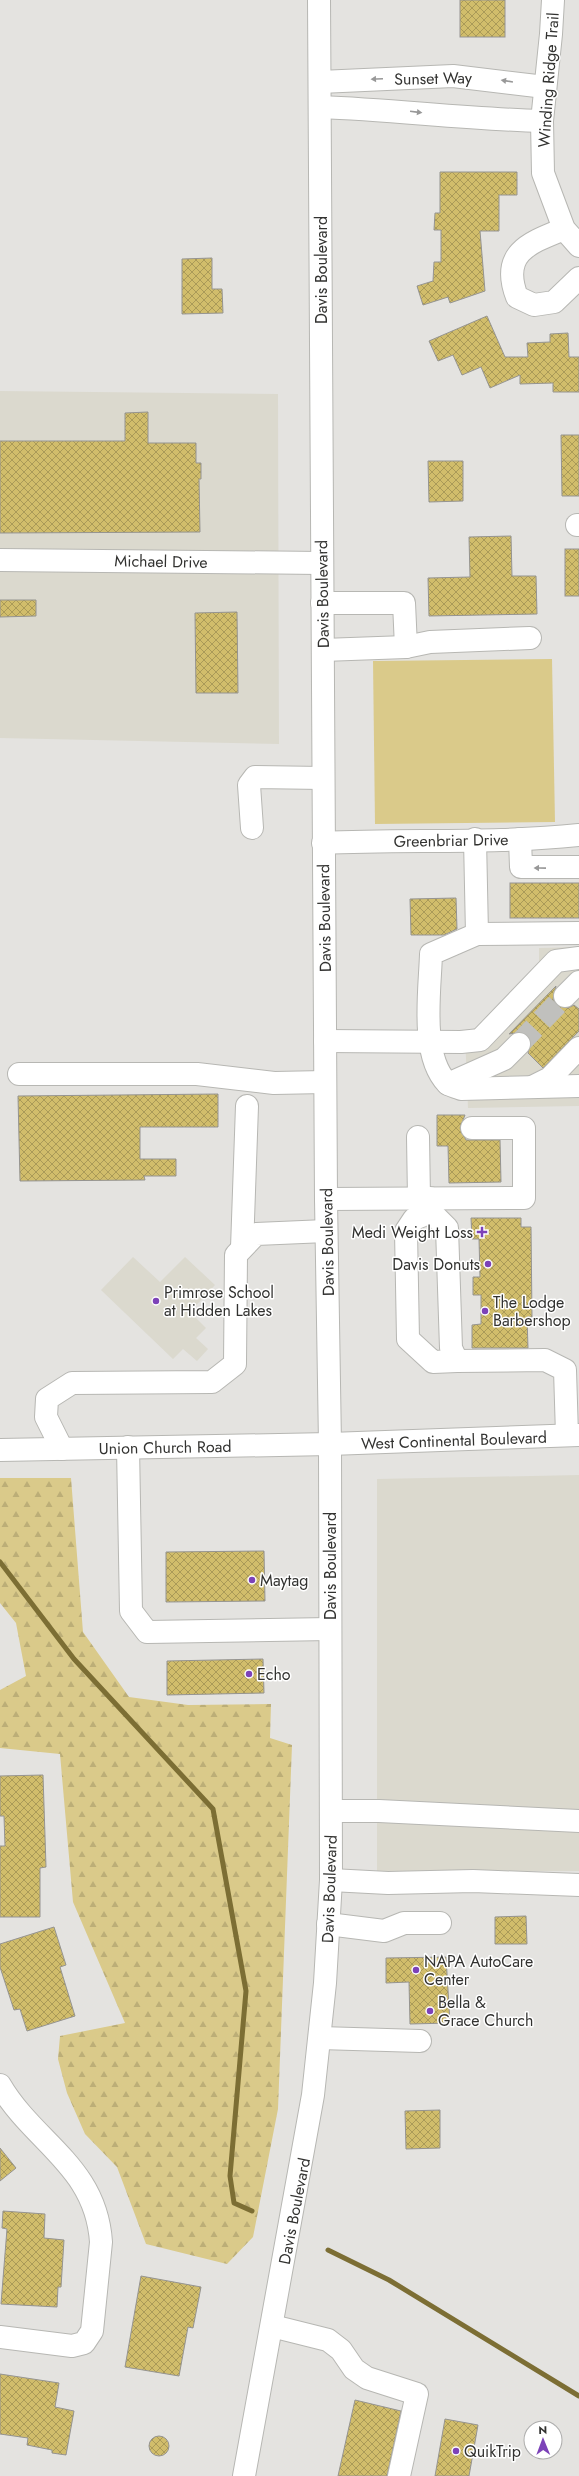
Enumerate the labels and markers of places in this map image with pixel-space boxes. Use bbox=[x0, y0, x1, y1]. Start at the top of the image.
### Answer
place label: Medi Weight Loss bbox=[352, 1221, 473, 1244]
marker: Medi Weight Loss bbox=[476, 1226, 488, 1238]
place label: Davis Donuts bbox=[392, 1253, 480, 1276]
marker: Davis Donuts bbox=[483, 1259, 493, 1269]
place label: Primrose School at Hidden Lakes bbox=[164, 1281, 274, 1322]
place label: The Lodge Barbershop bbox=[493, 1291, 571, 1332]
marker: Primrose School at Hidden Lakes bbox=[151, 1296, 161, 1306]
marker: The Lodge Barbershop bbox=[480, 1306, 490, 1316]
place label: Maytag bbox=[260, 1569, 308, 1592]
marker: Maytag bbox=[247, 1575, 257, 1585]
place label: Echo bbox=[257, 1663, 291, 1686]
marker: Echo bbox=[244, 1669, 254, 1679]
place label: NAPA AutoCare Center bbox=[424, 1950, 533, 1991]
marker: NAPA AutoCare Center bbox=[411, 1965, 421, 1975]
place label: Bella & Grace Church bbox=[438, 1991, 533, 2032]
marker: Bella & Grace Church bbox=[425, 2006, 435, 2016]
place label: QuikTrip bbox=[464, 2440, 521, 2463]
marker: QuikTrip bbox=[451, 2446, 461, 2456]

